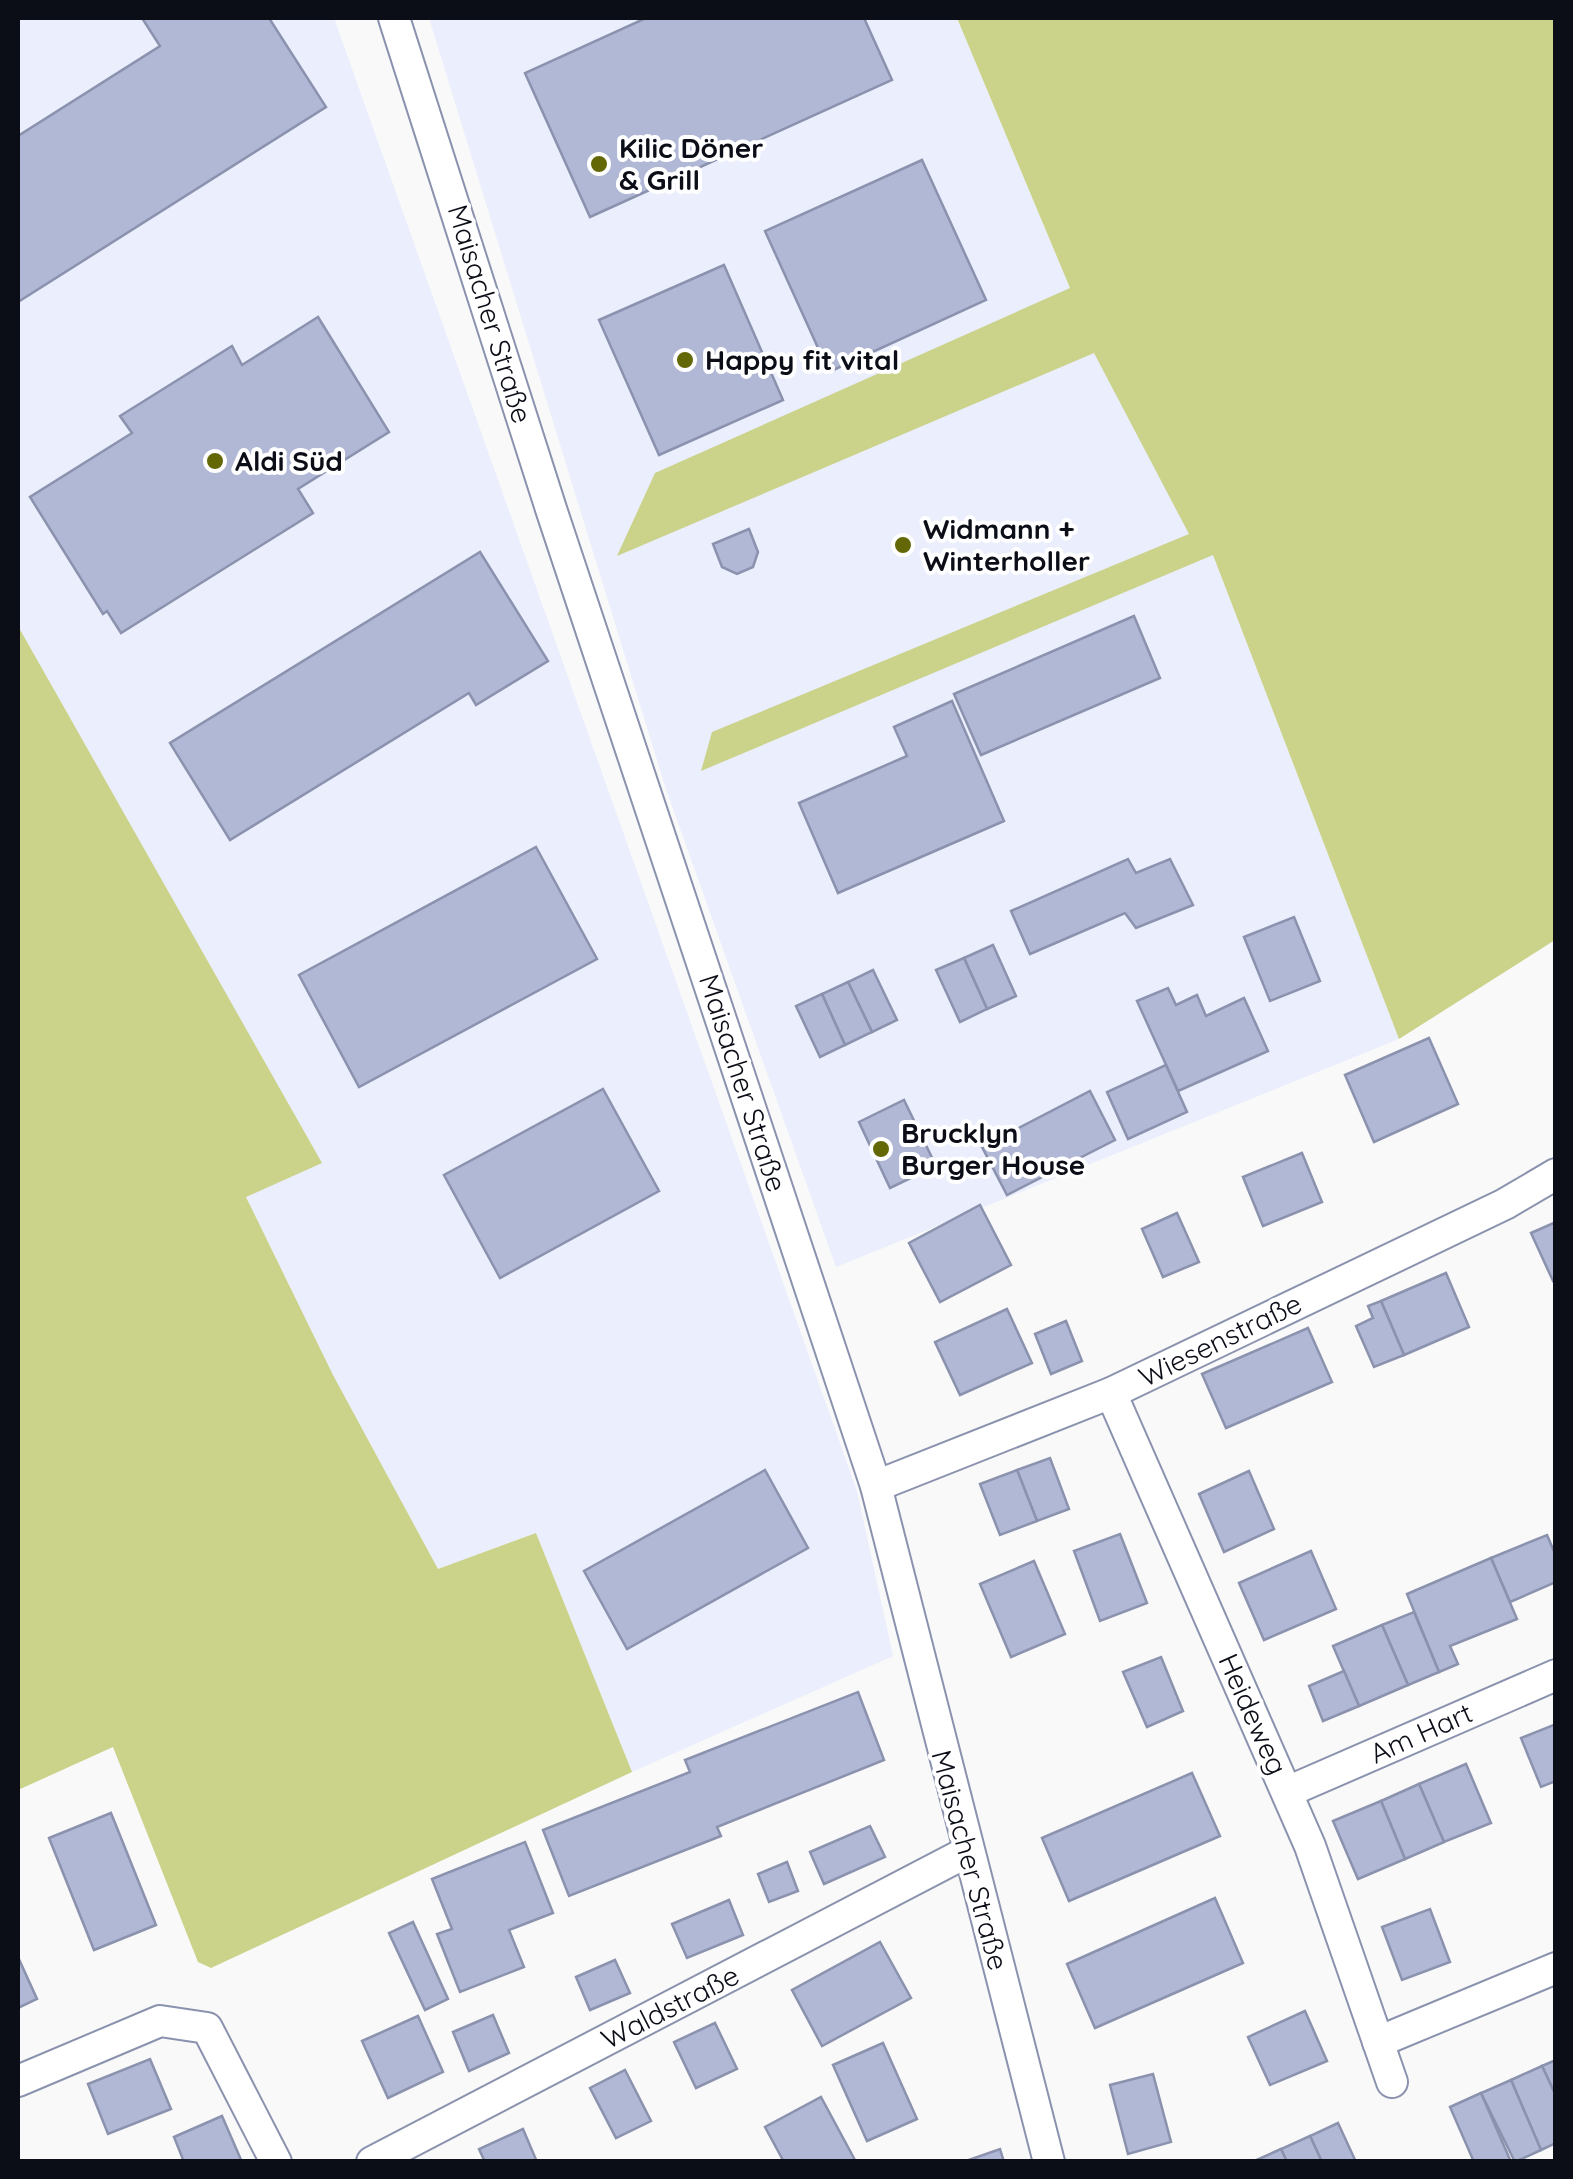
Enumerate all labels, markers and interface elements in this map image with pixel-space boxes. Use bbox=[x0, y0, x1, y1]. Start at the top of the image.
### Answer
place label: Kilic Döner & Grill bbox=[619, 130, 763, 197]
marker: Kilic Döner & Grill bbox=[588, 153, 610, 175]
street label: Maisacher Straße bbox=[441, 200, 540, 427]
place label: Happy fit vital bbox=[705, 342, 899, 377]
marker: Happy fit vital bbox=[674, 349, 696, 371]
place label: Aldi Süd bbox=[235, 443, 343, 478]
marker: Aldi Süd bbox=[204, 450, 226, 472]
place label: Widmann + Winterholler bbox=[923, 511, 1090, 578]
marker: Widmann + Winterholler bbox=[892, 534, 914, 556]
street label: Maisacher Straße bbox=[692, 970, 795, 1196]
place label: Brucklyn Burger House bbox=[901, 1115, 1085, 1182]
marker: Brucklyn Burger House bbox=[870, 1138, 892, 1160]
street label: Wiesenstraße bbox=[1133, 1285, 1307, 1394]
street label: Heideweg bbox=[1211, 1648, 1296, 1780]
street label: Am Hart bbox=[1364, 1694, 1478, 1771]
street label: Maisacher Straße bbox=[924, 1746, 1017, 1974]
street label: Waldstraße bbox=[595, 1957, 744, 2056]

